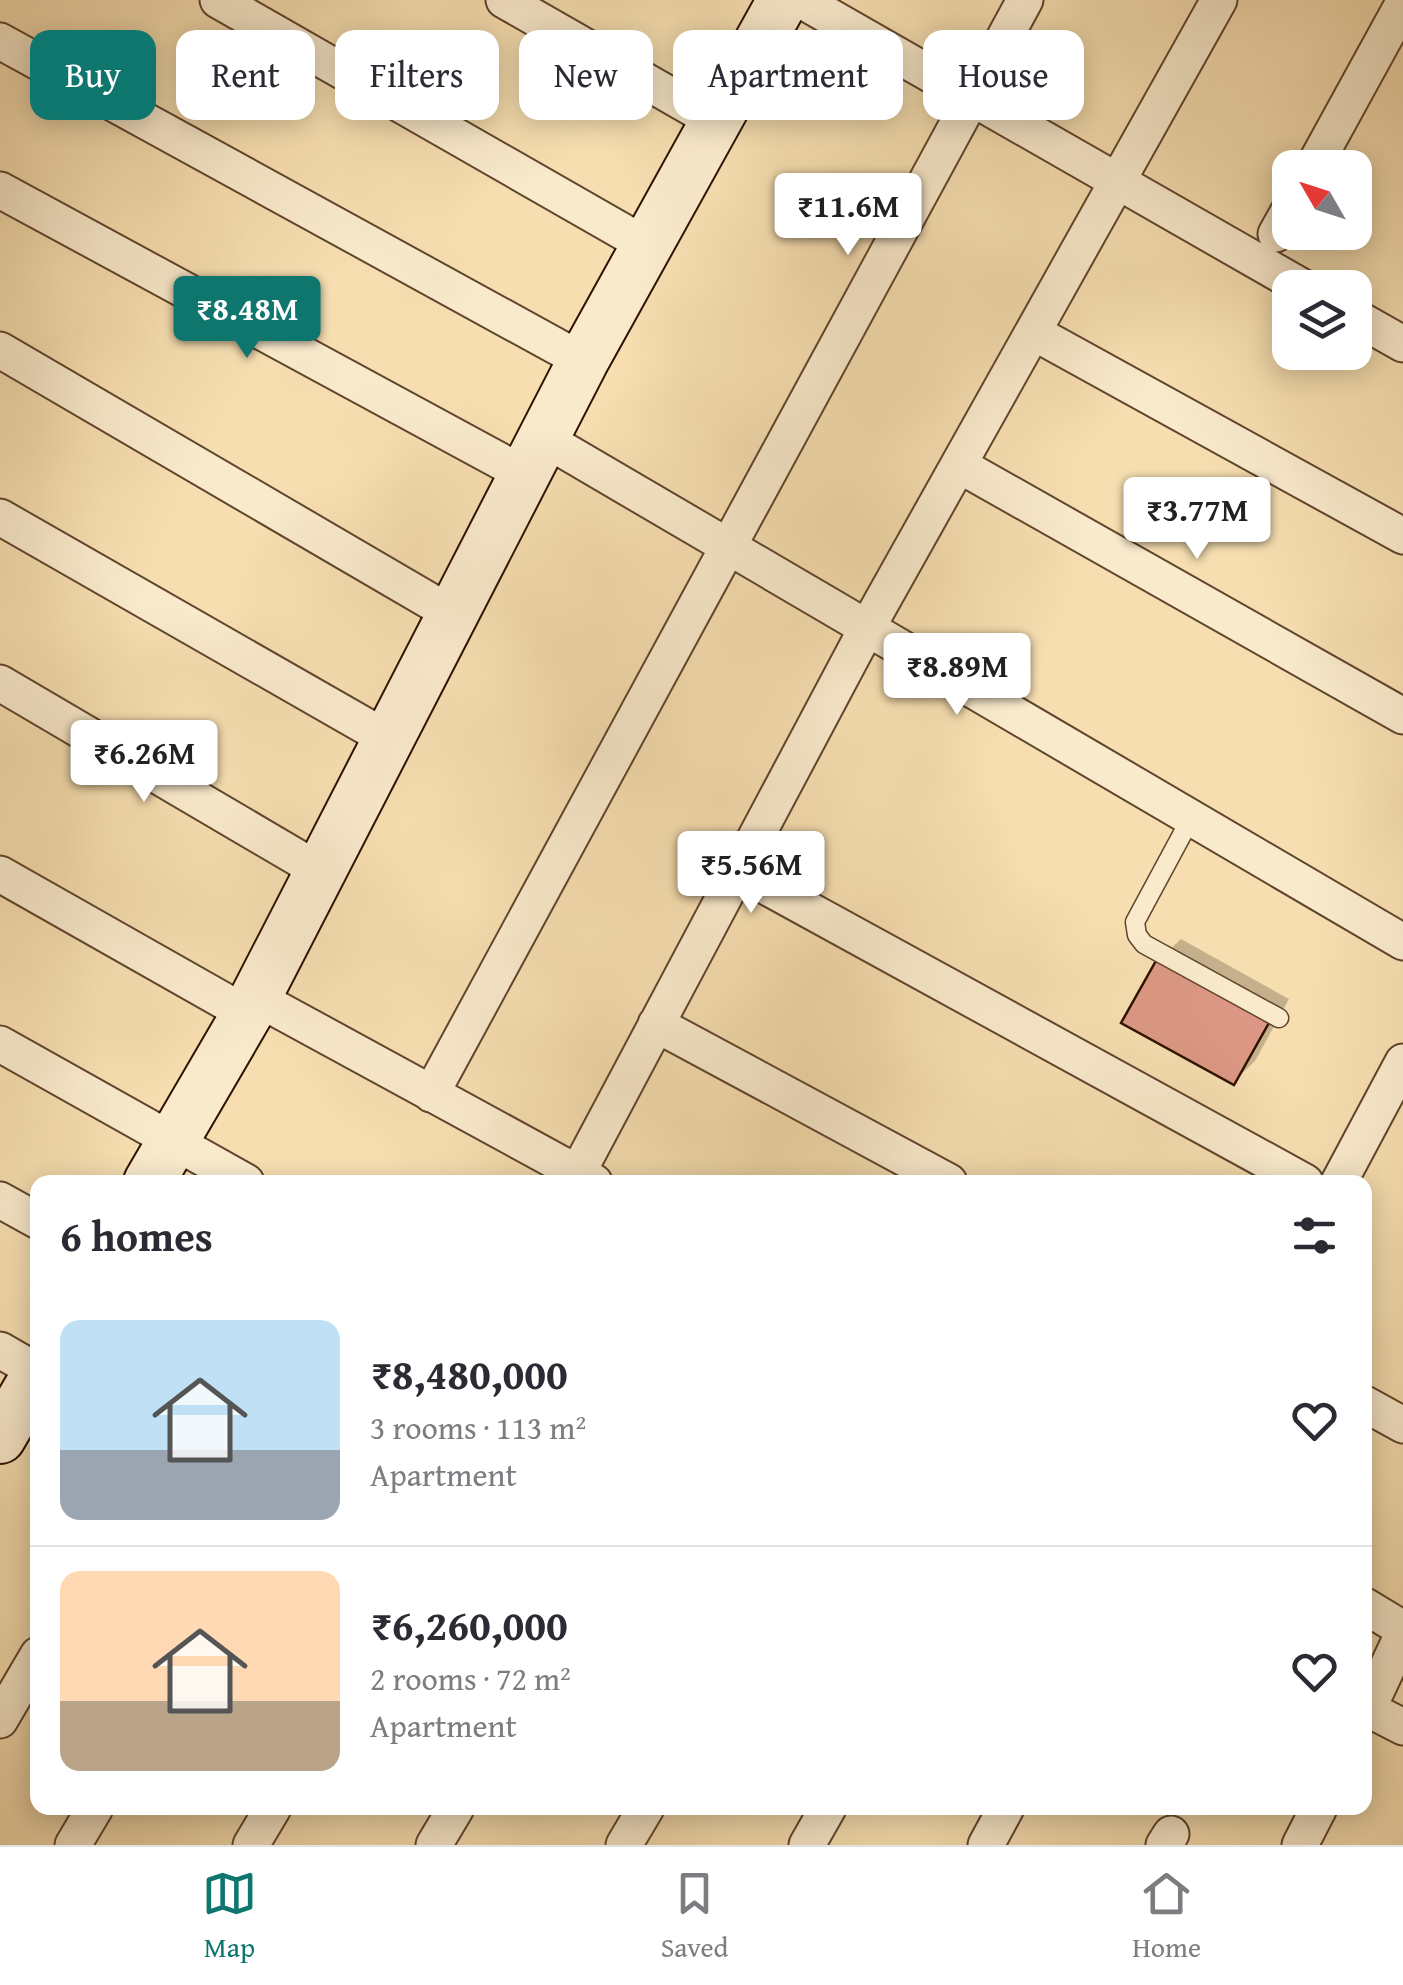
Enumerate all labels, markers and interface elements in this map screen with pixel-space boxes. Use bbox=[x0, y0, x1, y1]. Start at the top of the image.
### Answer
chip: Buy bbox=[30, 30, 156, 120]
chip: Rent bbox=[176, 30, 315, 120]
chip: Filters bbox=[335, 30, 499, 120]
chip: New bbox=[519, 30, 653, 120]
chip: Apartment bbox=[673, 30, 903, 120]
chip: House bbox=[923, 30, 1084, 120]
north arrow bbox=[1272, 150, 1372, 250]
map controls bbox=[1272, 150, 1372, 370]
pin: ₹11.6M bbox=[767, 173, 929, 258]
text: ₹11.6M bbox=[797, 182, 899, 229]
button: layers bbox=[1272, 270, 1372, 370]
pin: ₹8.48M bbox=[166, 276, 328, 361]
text: ₹8.48M bbox=[196, 285, 298, 332]
pin: ₹3.77M bbox=[1116, 477, 1278, 562]
text: ₹3.77M bbox=[1146, 486, 1248, 533]
pin: ₹8.89M bbox=[876, 633, 1038, 718]
text: ₹8.89M bbox=[906, 642, 1008, 689]
pin: ₹6.26M bbox=[63, 720, 225, 805]
text: ₹6.26M bbox=[93, 729, 195, 776]
pin: ₹5.56M bbox=[670, 831, 832, 916]
text: ₹5.56M bbox=[700, 840, 802, 887]
text: 6 homes bbox=[60, 1205, 213, 1266]
icon: filters bbox=[1287, 1208, 1342, 1263]
text: ₹8,480,000 bbox=[370, 1343, 568, 1404]
icon: home bbox=[140, 1360, 260, 1480]
icon: heart bbox=[1287, 1393, 1342, 1448]
text: 3 rooms · 113 m² bbox=[370, 1404, 586, 1451]
text: Apartment bbox=[370, 1451, 517, 1498]
text: ₹6,260,000 bbox=[370, 1594, 568, 1655]
icon: home bbox=[140, 1611, 260, 1731]
icon: heart bbox=[1287, 1644, 1342, 1699]
text: 2 rooms · 72 m² bbox=[370, 1655, 571, 1702]
text: Apartment bbox=[370, 1702, 517, 1749]
tab: Map bbox=[202, 1866, 257, 1967]
tab: Saved bbox=[661, 1866, 728, 1967]
tab: Home bbox=[1132, 1866, 1201, 1967]

